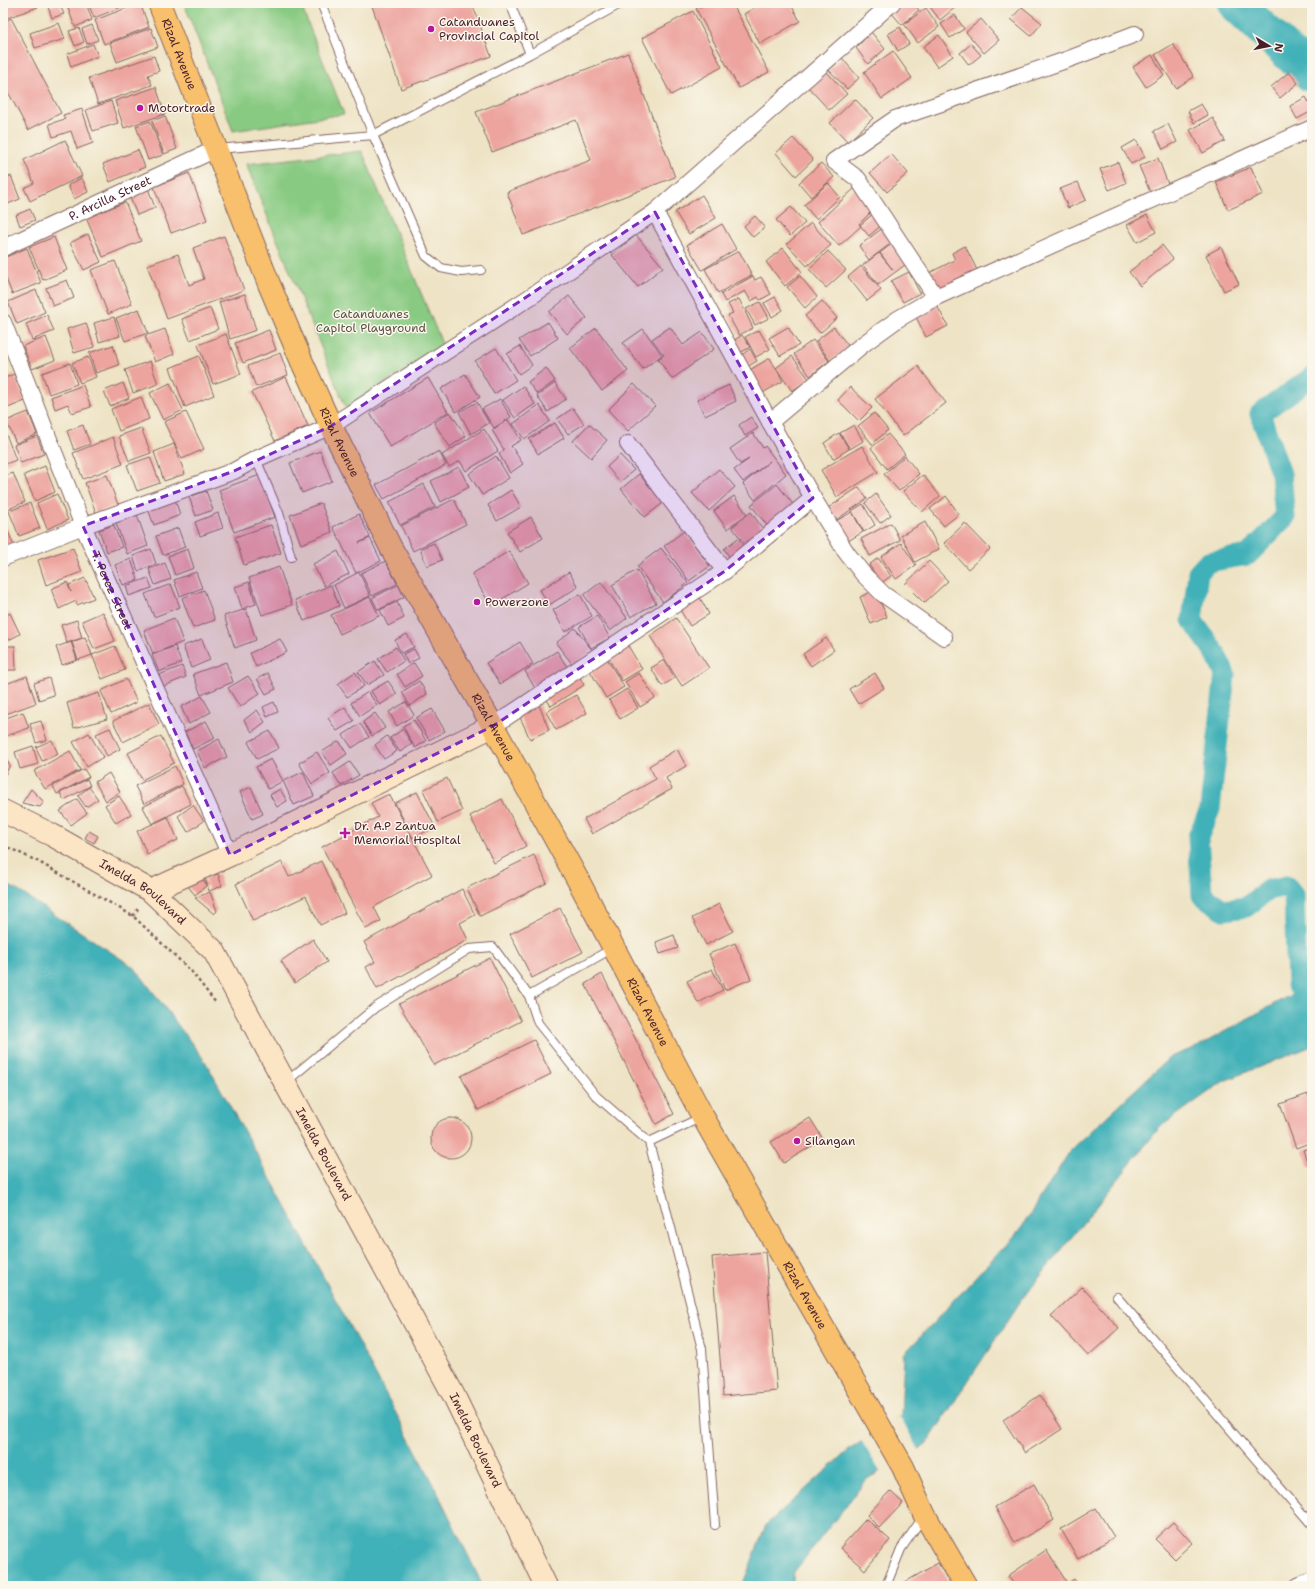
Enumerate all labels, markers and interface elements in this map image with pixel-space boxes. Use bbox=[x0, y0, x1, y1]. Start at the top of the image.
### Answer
place label: Catanduanes Provincial Capitol bbox=[439, 14, 540, 44]
street label: Rizal Avenue bbox=[158, 16, 200, 93]
marker: Catanduanes Provincial Capitol bbox=[426, 24, 436, 34]
north arrow bbox=[1249, 26, 1289, 66]
text: N bbox=[1270, 42, 1286, 54]
place label: Motortrade bbox=[148, 100, 216, 116]
marker: Motortrade bbox=[135, 103, 145, 113]
street label: P. Arcilla Street bbox=[66, 172, 154, 224]
park label: Catanduanes Capitol Playground bbox=[316, 306, 427, 336]
street label: Rizal Avenue bbox=[316, 405, 363, 480]
street label: T. Perez Street bbox=[87, 549, 136, 633]
place label: Powerzone bbox=[485, 594, 549, 610]
marker: Powerzone bbox=[472, 597, 482, 607]
street label: Rizal Avenue bbox=[468, 690, 519, 764]
place label: Dr. A.P Zantua Memorial Hospital bbox=[354, 818, 461, 848]
marker: Dr. A.P Zantua Memorial Hospital bbox=[339, 827, 351, 839]
street label: Imelda Boulevard bbox=[96, 855, 190, 928]
street label: Rizal Avenue bbox=[623, 975, 672, 1049]
street label: Imelda Boulevard bbox=[292, 1105, 355, 1204]
place label: Silangan bbox=[805, 1133, 855, 1149]
marker: Silangan bbox=[792, 1136, 802, 1146]
street label: Rizal Avenue bbox=[779, 1258, 831, 1332]
street label: Imelda Boulevard bbox=[446, 1390, 505, 1491]

